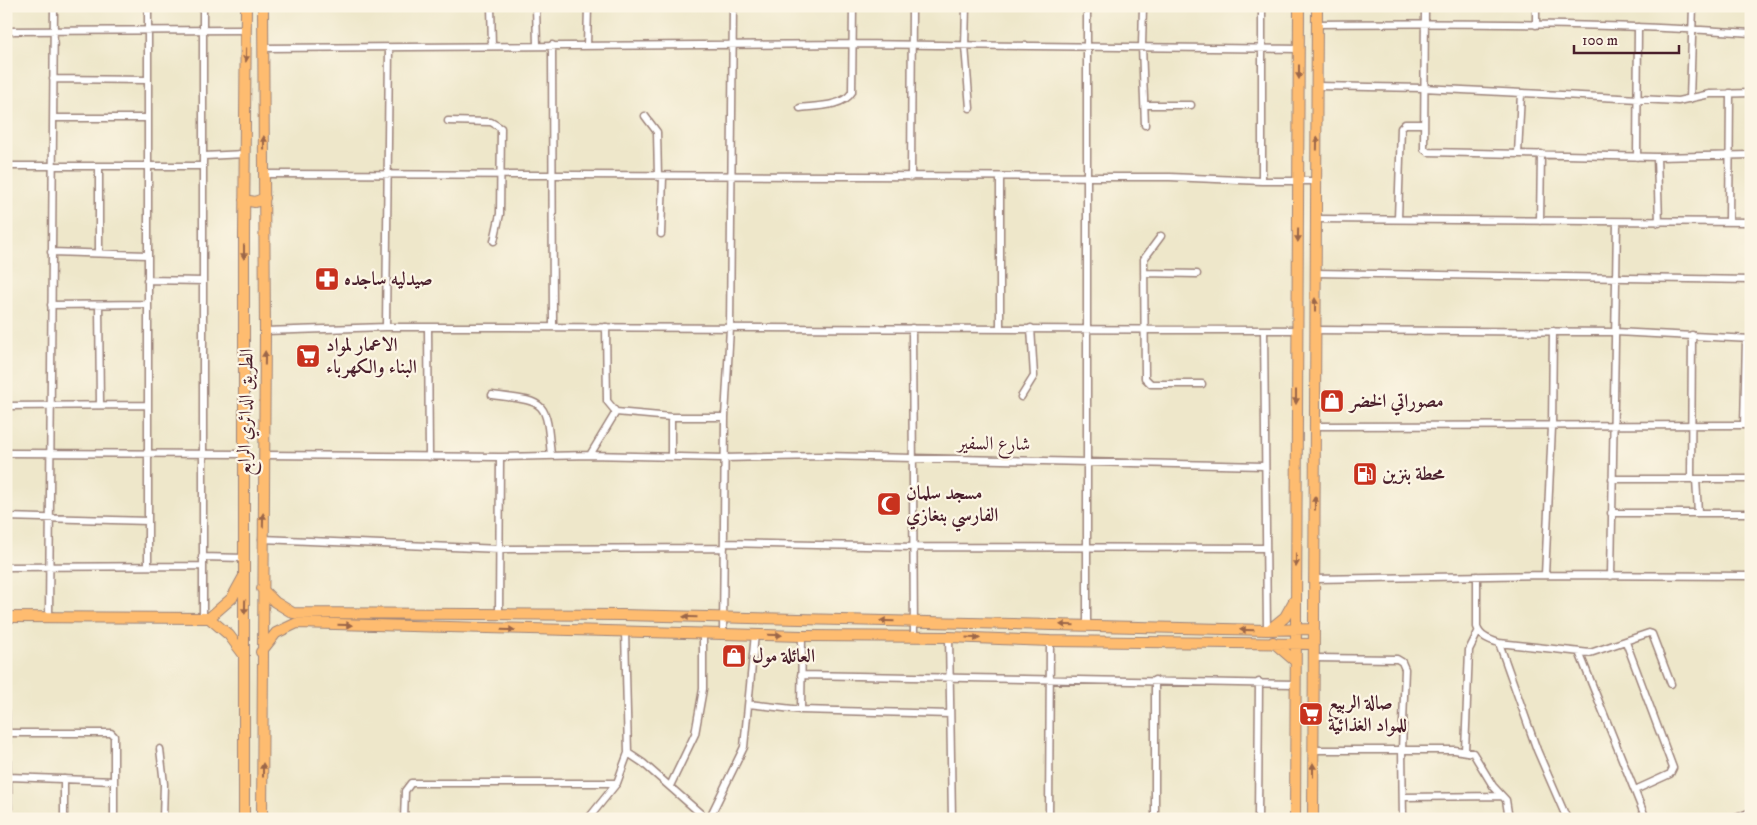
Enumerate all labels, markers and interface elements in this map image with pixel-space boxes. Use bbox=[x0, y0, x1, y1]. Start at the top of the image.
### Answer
scale bar bbox=[1574, 22, 1680, 54]
text: 100 m bbox=[1582, 31, 1618, 50]
one-way arrow bbox=[242, 47, 250, 63]
one-way arrow bbox=[1295, 65, 1303, 81]
one-way arrow bbox=[260, 134, 268, 150]
one-way arrow bbox=[1313, 134, 1321, 150]
one-way arrow bbox=[1293, 227, 1301, 243]
one-way arrow bbox=[240, 245, 248, 261]
pharmacy icon: صيدليه ساجده bbox=[314, 266, 340, 292]
place label: صيدليه ساجده bbox=[344, 268, 433, 291]
one-way arrow bbox=[1311, 297, 1319, 313]
place label: الاعمار لمواد البناء والكهرباء bbox=[326, 334, 417, 379]
supermarket icon: الاعمار لمواد البناء والكهرباء bbox=[295, 343, 321, 369]
street label: الطريق الدائري الرابع bbox=[233, 348, 264, 476]
one-way arrow bbox=[261, 349, 269, 365]
shop icon: مصوراتي الخضر bbox=[1319, 388, 1345, 414]
one-way arrow bbox=[1292, 390, 1300, 406]
place label: مصوراتي الخضر bbox=[1348, 390, 1444, 416]
street label: شارع السفير bbox=[955, 432, 1031, 459]
fuel station icon: محطة بنزين bbox=[1352, 461, 1378, 487]
place label: محطة بنزين bbox=[1382, 463, 1445, 486]
place label: مسجد سلمان الفارسي بنغازي bbox=[906, 482, 998, 532]
mosque icon: مسجد سلمان الفارسي بنغازي bbox=[876, 491, 902, 517]
one-way arrow bbox=[1311, 494, 1319, 510]
one-way arrow bbox=[259, 512, 267, 528]
one-way arrow bbox=[1292, 552, 1300, 568]
one-way arrow bbox=[241, 600, 249, 616]
one-way arrow bbox=[682, 613, 698, 621]
one-way arrow bbox=[879, 617, 895, 625]
one-way arrow bbox=[1059, 620, 1075, 628]
one-way arrow bbox=[338, 621, 354, 629]
one-way arrow bbox=[500, 626, 516, 634]
one-way arrow bbox=[1239, 626, 1255, 634]
one-way arrow bbox=[768, 631, 784, 639]
one-way arrow bbox=[965, 634, 981, 642]
shop icon: العائلة مول bbox=[721, 643, 747, 669]
place label: العائلة مول bbox=[752, 645, 815, 668]
place label: صالة الربيع للمواد الغذائية bbox=[1328, 692, 1407, 737]
supermarket icon: صالة الربيع للمواد الغذائية bbox=[1298, 701, 1324, 727]
one-way arrow bbox=[258, 762, 266, 778]
one-way arrow bbox=[1309, 762, 1317, 778]

